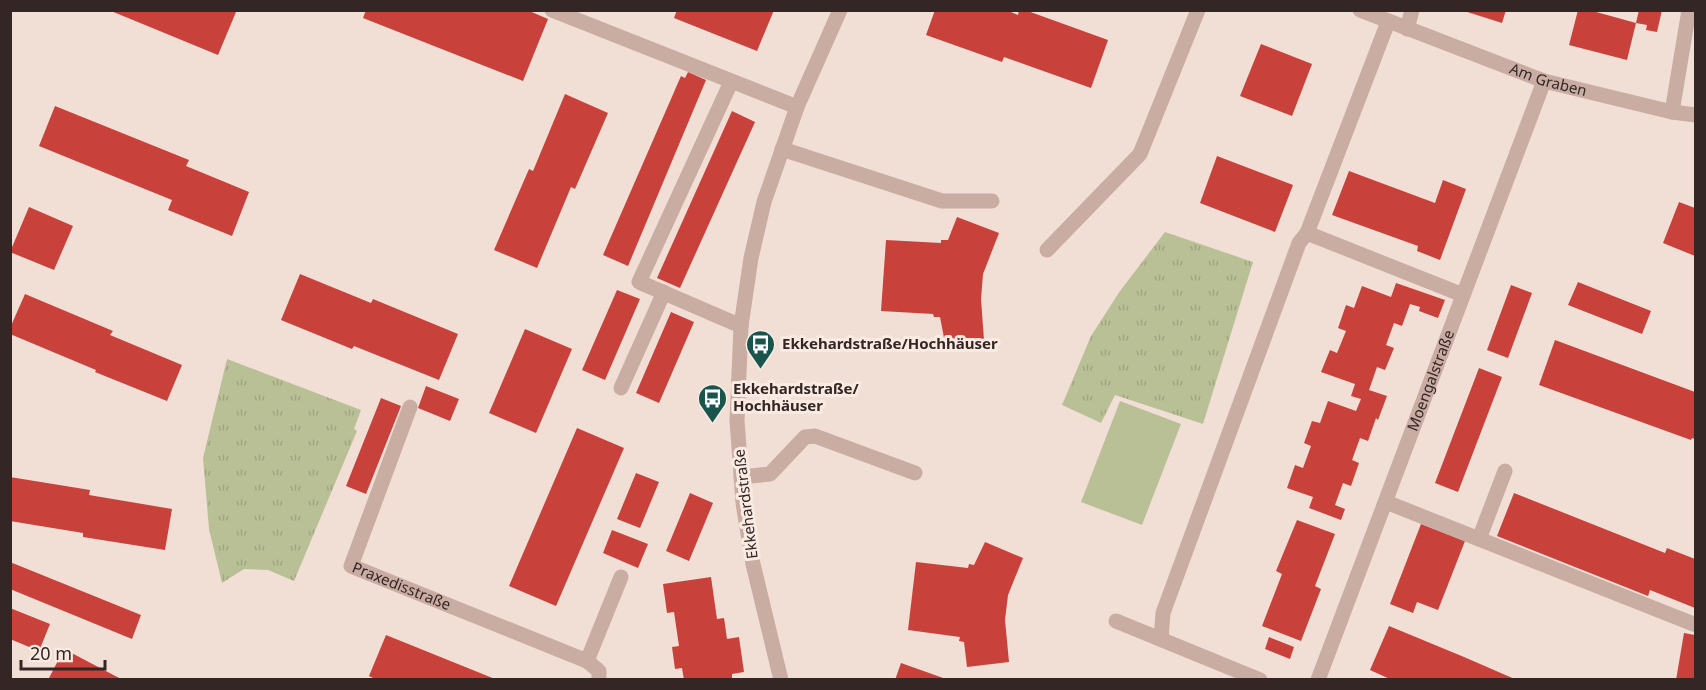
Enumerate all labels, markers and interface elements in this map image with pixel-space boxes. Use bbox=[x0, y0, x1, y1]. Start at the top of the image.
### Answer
street label: Am Graben bbox=[1507, 58, 1589, 100]
street label: Moengalstraße bbox=[1402, 327, 1458, 434]
bus stop icon: Ekkehardstraße/Hochhäuser bbox=[745, 328, 777, 370]
place label: Ekkehardstraße/Hochhäuser bbox=[782, 333, 998, 353]
place label: Ekkehardstraße/ Hochhäuser bbox=[733, 378, 860, 415]
bus stop icon: Ekkehardstraße/ Hochhäuser bbox=[696, 382, 728, 424]
street label: Ekkehardstraße bbox=[728, 448, 762, 560]
street label: Praxedisstraße bbox=[350, 557, 454, 614]
scale bar bbox=[21, 633, 105, 671]
text: 20 m bbox=[30, 641, 72, 665]

